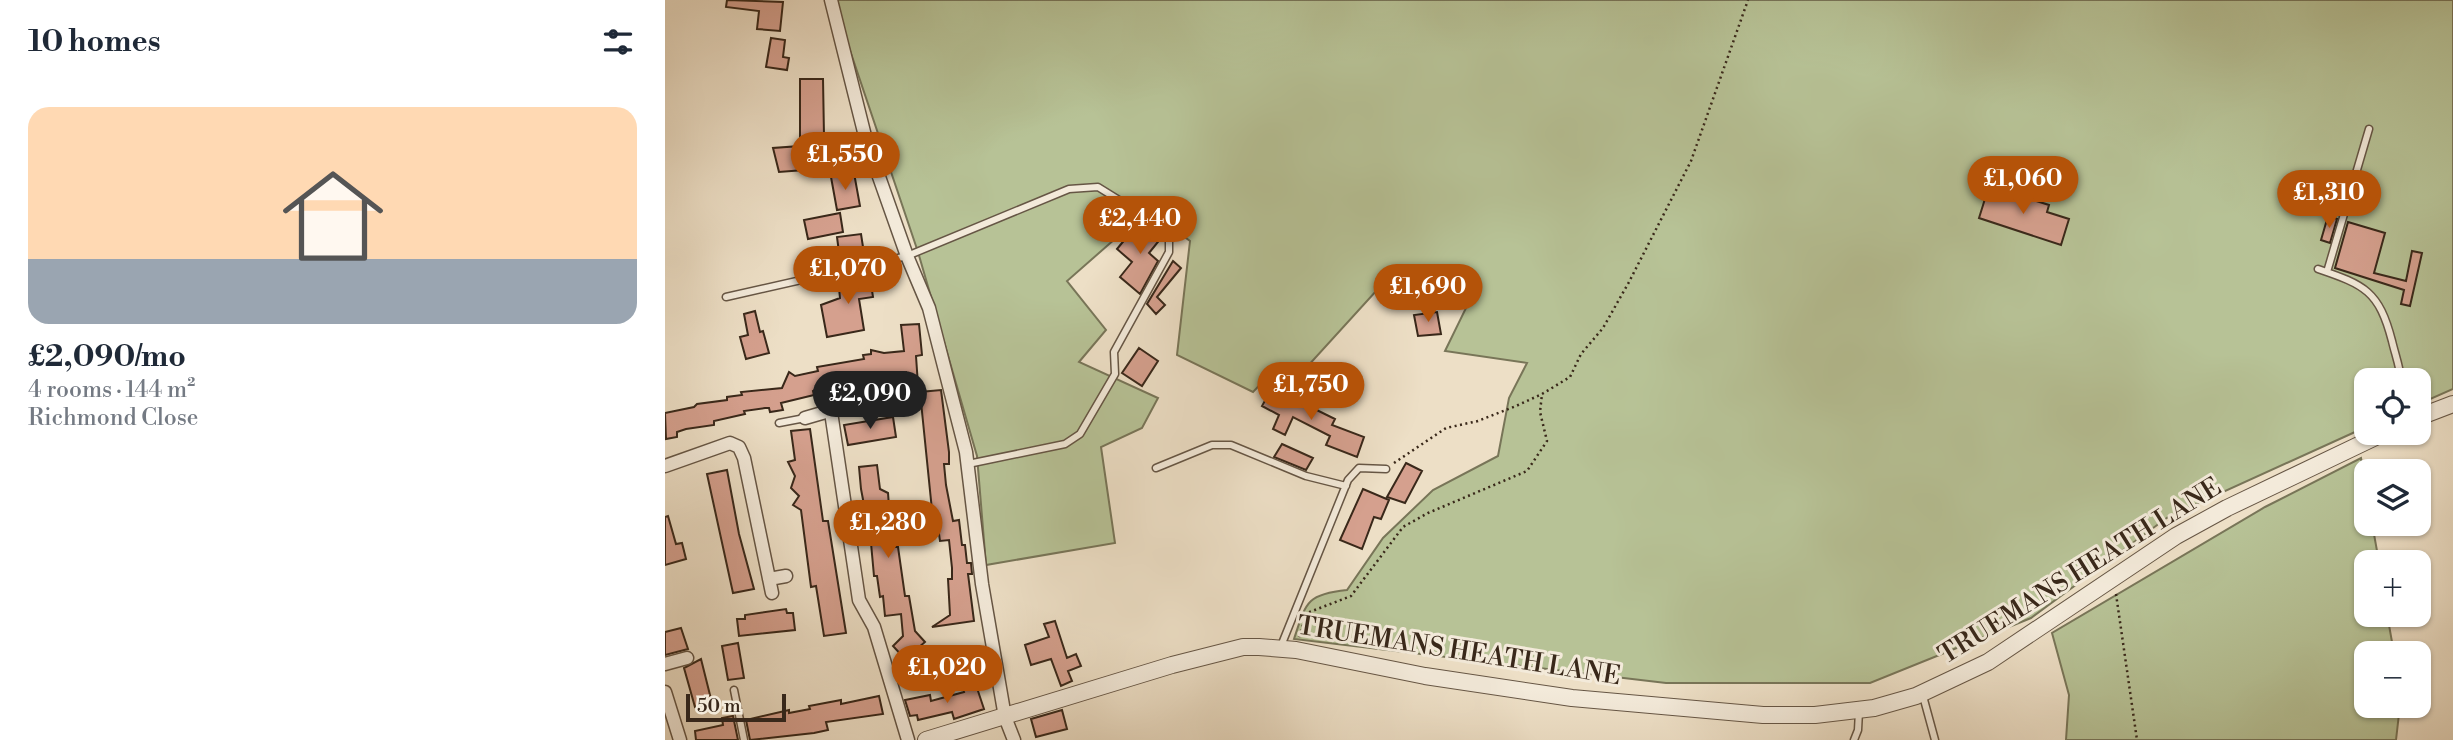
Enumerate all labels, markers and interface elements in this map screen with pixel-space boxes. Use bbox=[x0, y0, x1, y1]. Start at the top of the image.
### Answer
text: 10 homes bbox=[28, 23, 161, 61]
icon: filters bbox=[599, 23, 637, 61]
pin: £1,550 bbox=[788, 132, 902, 192]
text: £1,550 bbox=[807, 141, 883, 169]
icon: home bbox=[270, 153, 396, 279]
pin: £1,060 bbox=[1966, 156, 2080, 216]
text: £1,060 bbox=[1983, 165, 2063, 193]
pin: £1,310 bbox=[2272, 170, 2386, 230]
text: £1,310 bbox=[2293, 179, 2365, 207]
pin: £2,440 bbox=[1083, 196, 1197, 256]
text: £2,440 bbox=[1099, 205, 1181, 233]
pin: £1,070 bbox=[791, 246, 905, 306]
text: £1,070 bbox=[809, 255, 887, 283]
pin: £1,690 bbox=[1371, 264, 1485, 324]
text: £1,690 bbox=[1390, 273, 1466, 301]
text: £2,090/mo bbox=[28, 338, 186, 376]
pin: £1,750 bbox=[1254, 362, 1368, 422]
map controls bbox=[2354, 368, 2431, 718]
button: locate bbox=[2354, 368, 2431, 445]
text: £1,750 bbox=[1273, 371, 1349, 399]
pin: £2,090 bbox=[813, 372, 927, 431]
text: 4 rooms · 144 m² bbox=[28, 376, 195, 404]
text: £2,090 bbox=[829, 380, 911, 408]
text: Richmond Close bbox=[28, 404, 198, 432]
button: layers bbox=[2354, 459, 2431, 536]
street label: TRUEMANS HEATH LANE bbox=[1933, 471, 2227, 671]
pin: £1,280 bbox=[831, 500, 945, 560]
text: £1,280 bbox=[849, 509, 927, 537]
button: + bbox=[2354, 550, 2431, 627]
street label: TRUEMANS HEATH LANE bbox=[1295, 610, 1623, 692]
button: − bbox=[2354, 641, 2431, 718]
pin: £1,020 bbox=[890, 646, 1004, 705]
text: £1,020 bbox=[908, 654, 986, 682]
scale bar bbox=[686, 691, 786, 723]
text: 50 m bbox=[697, 694, 741, 718]

